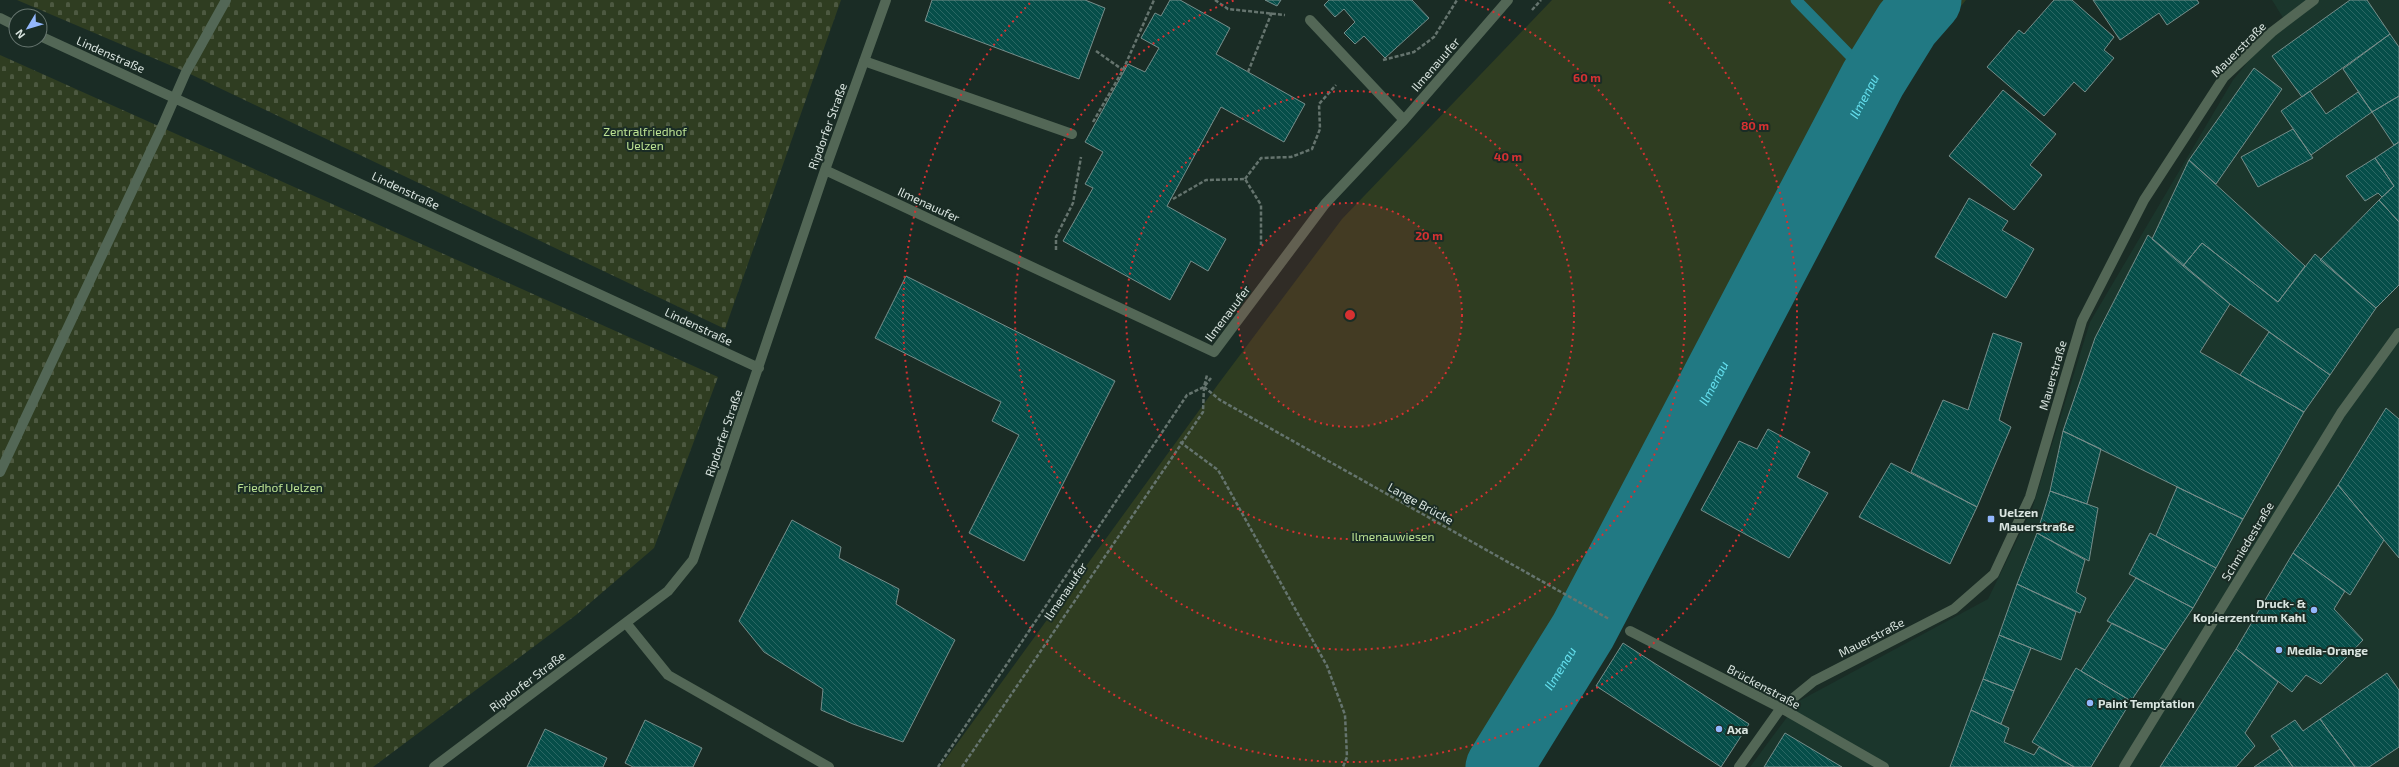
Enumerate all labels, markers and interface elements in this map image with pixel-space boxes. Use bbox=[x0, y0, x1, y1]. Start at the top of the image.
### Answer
north arrow bbox=[8, 8, 48, 48]
street label: Mauerstraße bbox=[2208, 19, 2268, 79]
text: N bbox=[12, 27, 27, 42]
street label: Lindenstraße bbox=[75, 33, 147, 75]
street label: Ilmenauufer bbox=[1408, 34, 1462, 94]
text: 60 m bbox=[1573, 70, 1601, 84]
water label: Ilmenau bbox=[1846, 71, 1882, 121]
street label: Ripdorfer Straße bbox=[805, 81, 849, 171]
text: 80 m bbox=[1741, 118, 1769, 132]
park label: Zentralfriedhof Uelzen bbox=[603, 124, 687, 152]
text: 40 m bbox=[1494, 149, 1522, 163]
street label: Lindenstraße bbox=[370, 168, 442, 212]
street label: Ilmenauufer bbox=[896, 184, 962, 225]
text: 20 m bbox=[1415, 228, 1443, 242]
street label: Ilmenauufer bbox=[1201, 282, 1253, 344]
street label: Lindenstraße bbox=[663, 304, 735, 348]
centre of rings bbox=[1343, 308, 1357, 322]
street label: Mauerstraße bbox=[2035, 339, 2069, 411]
water label: Ilmenau bbox=[1695, 358, 1732, 408]
street label: Ripdorfer Straße bbox=[702, 388, 744, 478]
street label: Lange Brücke bbox=[1386, 479, 1456, 527]
park label: Friedhof Uelzen bbox=[237, 480, 323, 494]
street label: Schmiedestraße bbox=[2218, 499, 2276, 583]
place label: Uelzen Mauerstraße bbox=[1999, 505, 2075, 533]
marker: Uelzen Mauerstraße bbox=[1986, 514, 1996, 524]
park label: Ilmenauwiesen bbox=[1352, 529, 1434, 543]
street label: Ilmenauufer bbox=[1041, 559, 1090, 623]
place label: Druck- & Kopierzentrum Kahl bbox=[2193, 596, 2306, 624]
marker: Druck- & Kopierzentrum Kahl bbox=[2309, 605, 2319, 615]
street label: Mauerstraße bbox=[1836, 614, 1906, 660]
place label: Media-Orange bbox=[2287, 643, 2368, 657]
water label: Ilmenau bbox=[1541, 644, 1579, 693]
marker: Media-Orange bbox=[2274, 645, 2284, 655]
street label: Ripdorfer Straße bbox=[486, 648, 568, 714]
street label: Brückenstraße bbox=[1725, 661, 1803, 711]
place label: Paint Temptation bbox=[2098, 696, 2195, 710]
marker: Paint Temptation bbox=[2085, 698, 2095, 708]
place label: Axa bbox=[1727, 722, 1749, 736]
marker: Axa bbox=[1714, 724, 1724, 734]

